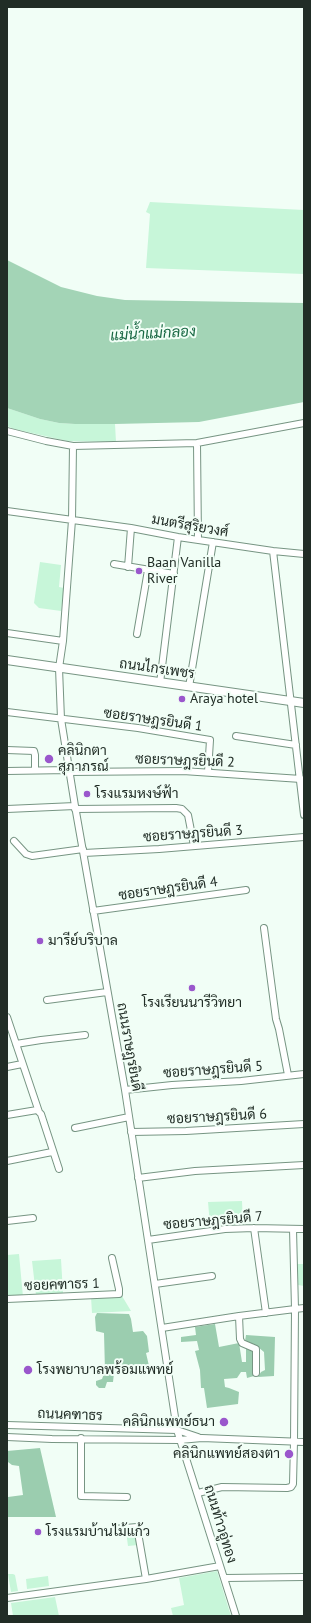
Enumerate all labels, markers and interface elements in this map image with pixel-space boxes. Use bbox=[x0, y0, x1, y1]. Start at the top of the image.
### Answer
water label: แม่น้ำแม่กลอง bbox=[110, 323, 196, 345]
street label: มนตรีสุริยวงศ์ bbox=[150, 511, 230, 541]
place label: Baan Vanilla River bbox=[147, 555, 221, 588]
marker: Baan Vanilla River bbox=[134, 566, 144, 576]
street label: ถนนไกรเพชร bbox=[118, 655, 196, 683]
place label: Araya hotel bbox=[190, 691, 258, 707]
marker: Araya hotel bbox=[177, 694, 187, 704]
street label: ซอยราษฎรยินดี 1 bbox=[102, 705, 204, 735]
place label: คลินิกตา สุภาภรณ์ bbox=[58, 743, 109, 776]
street label: ซอยราษฎรยินดี 2 bbox=[135, 751, 235, 771]
marker: คลินิกตา สุภาภรณ์ bbox=[43, 753, 55, 765]
place label: โรงแรมหงษ์ฟ้า bbox=[95, 786, 179, 802]
marker: โรงแรมหงษ์ฟ้า bbox=[82, 789, 92, 799]
street label: ซอยราษฎรยินดี 3 bbox=[143, 822, 243, 846]
street label: ซอยราษฎรยินดี 4 bbox=[117, 874, 219, 904]
place label: มารีย์บริบาล bbox=[48, 933, 118, 949]
marker: มารีย์บริบาล bbox=[35, 936, 45, 946]
marker: โรงเรียนนารีวิทยา bbox=[187, 983, 197, 993]
place label: โรงเรียนนารีวิทยา bbox=[142, 995, 242, 1011]
street label: ถนนราษฎรยินดี bbox=[113, 1001, 145, 1093]
street label: ซอยราษฎรยินดี 5 bbox=[163, 1058, 263, 1082]
street label: ซอยราษฎรยินดี 6 bbox=[167, 1106, 267, 1128]
street label: ซอยราษฎรยินดี 7 bbox=[163, 1208, 263, 1234]
street label: ซอยคฑาธร 1 bbox=[24, 1275, 100, 1295]
place label: โรงพยาบาลพร้อมแพทย์ bbox=[37, 1362, 173, 1378]
marker: โรงพยาบาลพร้อมแพทย์ bbox=[22, 1364, 34, 1376]
street label: ถนนคฑาธร bbox=[37, 1405, 103, 1425]
place label: คลินิกแพทย์ธนา bbox=[123, 1414, 215, 1430]
marker: คลินิกแพทย์ธนา bbox=[218, 1416, 230, 1428]
place label: คลินิกแพทย์สองตา bbox=[173, 1446, 280, 1462]
marker: คลินิกแพทย์สองตา bbox=[283, 1448, 295, 1460]
street label: ถนนท้าวอู่ทอง bbox=[200, 1483, 240, 1565]
place label: โรงแรมบ้านไม้แก้ว bbox=[46, 1524, 150, 1540]
marker: โรงแรมบ้านไม้แก้ว bbox=[33, 1527, 43, 1537]

